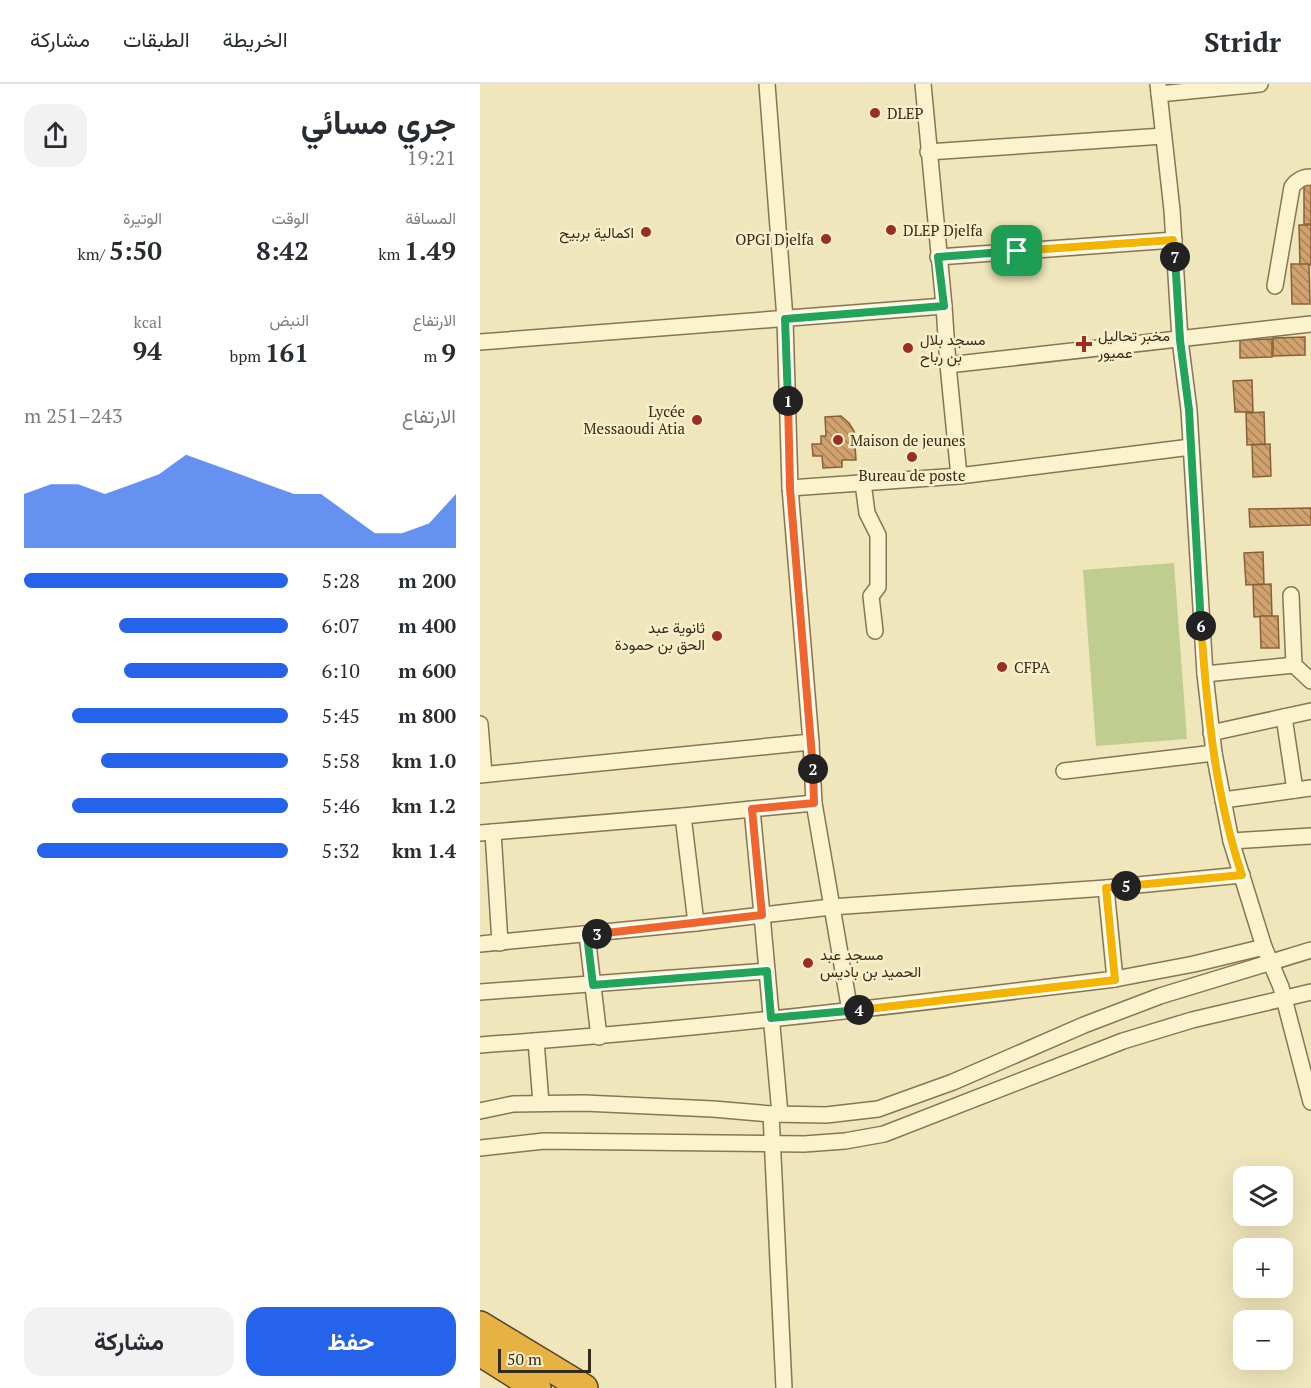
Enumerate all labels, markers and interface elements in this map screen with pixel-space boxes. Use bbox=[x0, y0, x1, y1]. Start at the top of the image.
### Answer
text: Stridr bbox=[1204, 23, 1281, 60]
text: مشاركة bbox=[30, 25, 90, 53]
text: الطبقات bbox=[123, 25, 190, 53]
text: الخريطة bbox=[223, 25, 288, 53]
text: جري مسائي bbox=[301, 100, 456, 143]
place label: DLEP bbox=[887, 103, 924, 123]
button: share bbox=[24, 104, 87, 167]
marker: DLEP bbox=[868, 106, 882, 120]
text: 19:21 bbox=[407, 144, 456, 171]
text: الوتيرة bbox=[123, 207, 162, 229]
text: الوقت bbox=[271, 207, 309, 229]
text: المسافة bbox=[405, 207, 456, 229]
place label: DLEP Djelfa bbox=[903, 220, 983, 240]
place label: اكمالية بربيح bbox=[559, 222, 634, 244]
marker: DLEP Djelfa bbox=[884, 223, 898, 237]
marker: اكمالية بربيح bbox=[639, 225, 653, 239]
pin bbox=[991, 225, 1042, 276]
place label: OPGI Djelfa bbox=[735, 229, 814, 249]
marker: OPGI Djelfa bbox=[819, 232, 833, 246]
text: 5:50 bbox=[109, 233, 162, 267]
text: 8:42 bbox=[256, 233, 309, 267]
text: 1.49 bbox=[404, 233, 456, 267]
icon: arrive bbox=[1000, 234, 1033, 267]
pin: 7 bbox=[1160, 242, 1190, 272]
text: /km bbox=[78, 243, 109, 265]
text: km bbox=[378, 243, 404, 265]
text: 7 bbox=[1170, 246, 1180, 268]
text: النبض bbox=[269, 309, 309, 331]
text: الارتفاع bbox=[413, 309, 456, 331]
text: kcal bbox=[134, 311, 162, 333]
place label: مخبر تحاليل عميور bbox=[1097, 325, 1170, 362]
place label: مسجد بلال بن رباح bbox=[920, 329, 986, 368]
text: 94 bbox=[133, 333, 162, 367]
text: 161 bbox=[265, 335, 309, 369]
text: 9 bbox=[441, 335, 456, 369]
marker: مخبر تحاليل عميور bbox=[1075, 335, 1093, 353]
marker: مسجد بلال بن رباح bbox=[901, 341, 915, 355]
text: bpm bbox=[229, 345, 265, 367]
text: m bbox=[424, 345, 441, 367]
pin: 1 bbox=[773, 386, 803, 416]
text: 1 bbox=[783, 390, 793, 412]
place label: Lycée Messaoudi Atia bbox=[584, 401, 685, 438]
text: 243–251 m bbox=[24, 402, 123, 429]
text: الارتفاع bbox=[402, 402, 456, 429]
marker: Lycée Messaoudi Atia bbox=[690, 413, 704, 427]
place label: Maison de jeunes bbox=[850, 430, 965, 450]
marker: Maison de jeunes bbox=[831, 433, 845, 447]
marker: Bureau de poste bbox=[905, 450, 919, 464]
place label: Bureau de poste bbox=[859, 465, 965, 485]
text: 5:28 bbox=[321, 567, 360, 594]
text: 200 m bbox=[398, 567, 456, 594]
pin: 6 bbox=[1186, 611, 1216, 641]
text: 6:07 bbox=[321, 612, 360, 639]
text: 400 m bbox=[398, 612, 456, 639]
text: 6 bbox=[1196, 615, 1206, 637]
place label: ثانوية عبد الحق بن حمودة bbox=[615, 617, 705, 655]
marker: ثانوية عبد الحق بن حمودة bbox=[710, 629, 724, 643]
text: 6:10 bbox=[321, 657, 360, 684]
text: 600 m bbox=[398, 657, 456, 684]
place label: CFPA bbox=[1014, 657, 1051, 677]
marker: CFPA bbox=[995, 660, 1009, 674]
text: 5:45 bbox=[321, 702, 360, 729]
text: 800 m bbox=[398, 702, 456, 729]
text: 5:58 bbox=[321, 747, 360, 774]
text: 1.0 km bbox=[392, 747, 456, 774]
pin: 2 bbox=[798, 754, 828, 784]
text: 2 bbox=[808, 758, 818, 780]
text: 5:46 bbox=[321, 792, 360, 819]
text: 1.2 km bbox=[392, 792, 456, 819]
text: 5:32 bbox=[321, 837, 360, 864]
text: 1.4 km bbox=[392, 837, 456, 864]
pin: 5 bbox=[1111, 871, 1141, 901]
text: 5 bbox=[1121, 875, 1131, 897]
pin: 3 bbox=[582, 919, 612, 949]
text: 3 bbox=[592, 923, 602, 945]
place label: مسجد عبد الحميد بن باديس bbox=[820, 944, 921, 982]
marker: مسجد عبد الحميد بن باديس bbox=[801, 956, 815, 970]
pin: 4 bbox=[844, 995, 874, 1025]
text: 4 bbox=[854, 999, 864, 1021]
map controls bbox=[1233, 1166, 1293, 1370]
button: layers bbox=[1233, 1166, 1293, 1226]
button: + bbox=[1233, 1238, 1293, 1298]
button: مشاركة bbox=[24, 1307, 234, 1376]
button: حفظ bbox=[246, 1307, 456, 1376]
button: − bbox=[1233, 1310, 1293, 1370]
scale bar bbox=[498, 1346, 591, 1374]
text: 50 m bbox=[507, 1348, 542, 1370]

